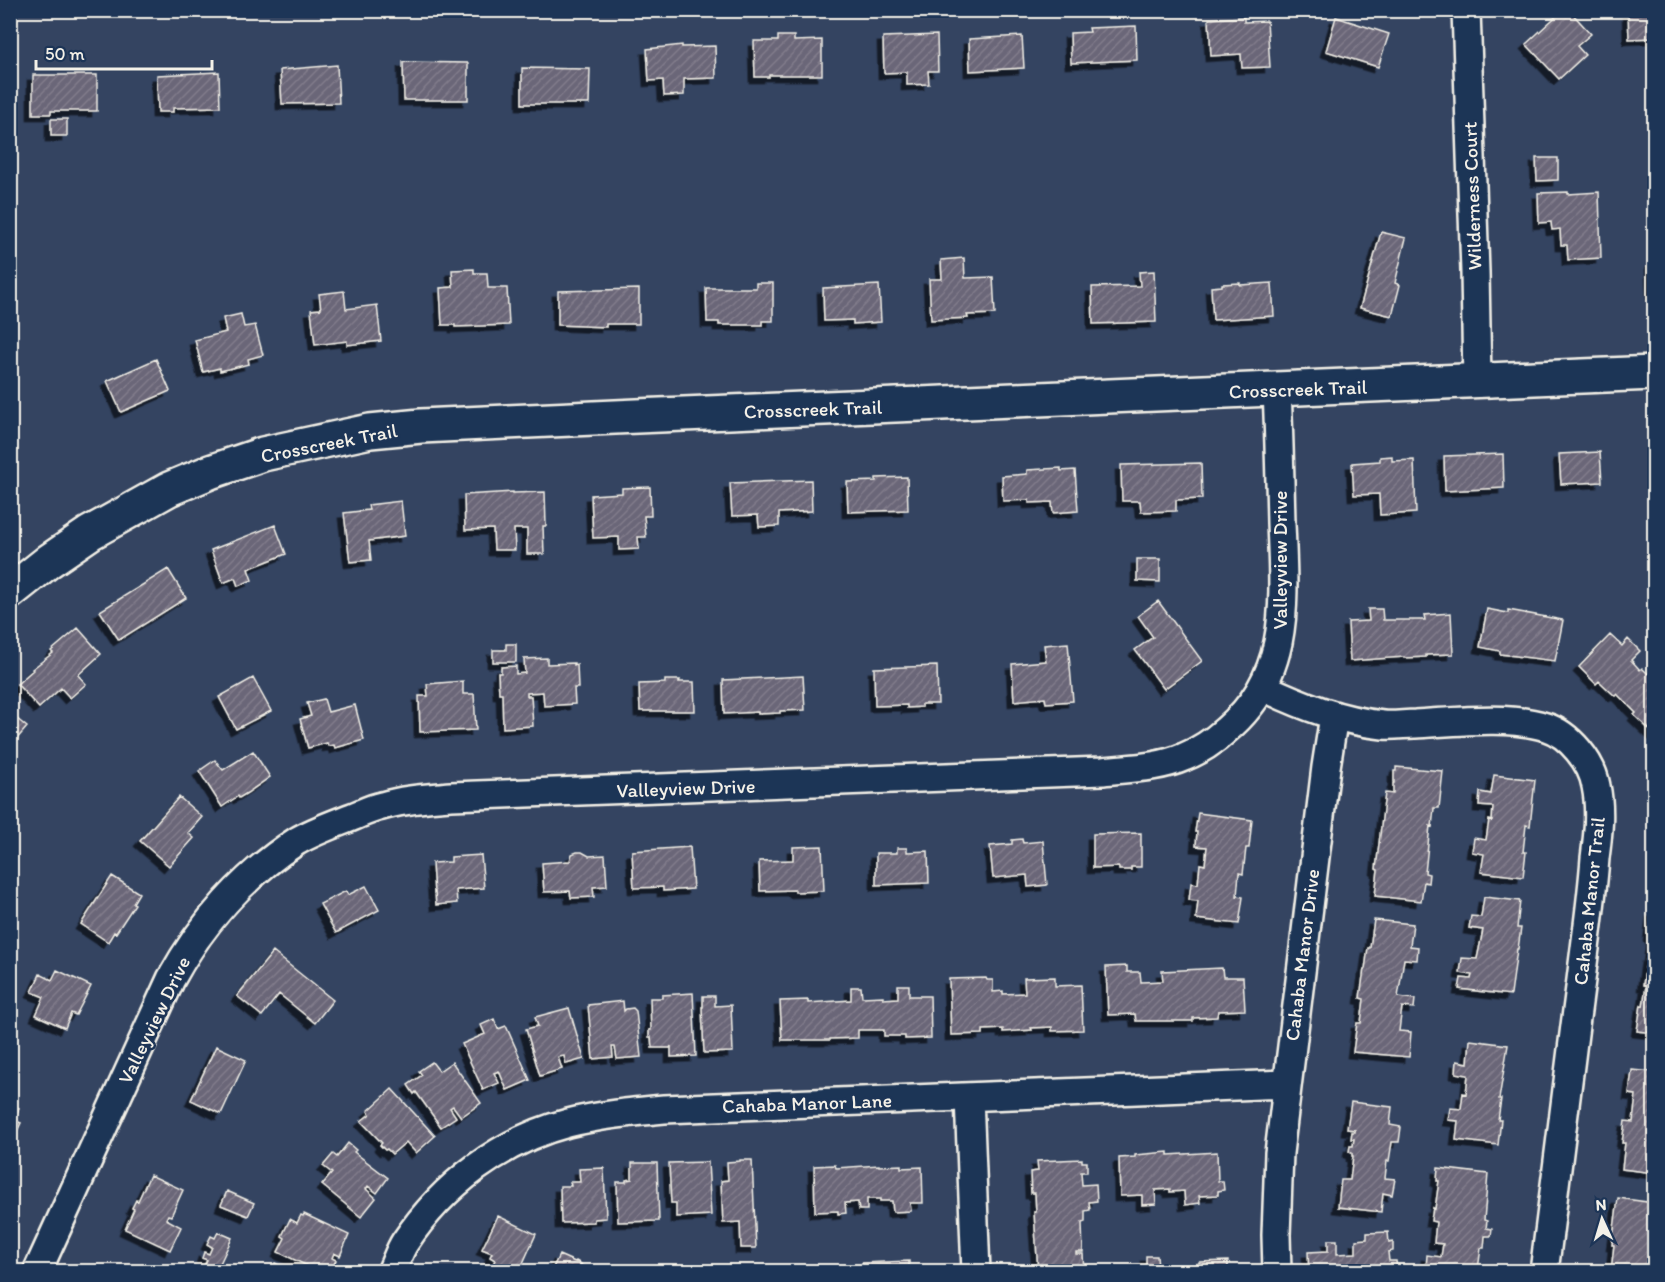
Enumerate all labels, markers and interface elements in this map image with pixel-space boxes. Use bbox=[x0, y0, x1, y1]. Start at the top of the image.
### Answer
scale bar bbox=[36, 33, 212, 71]
text: 50 m bbox=[45, 43, 85, 65]
street label: Wilderness Court bbox=[1457, 121, 1487, 271]
street label: Crosscreek Trail bbox=[1228, 375, 1368, 403]
street label: Crosscreek Trail bbox=[743, 395, 883, 423]
street label: Crosscreek Trail bbox=[259, 418, 400, 468]
street label: Valleyview Drive bbox=[1268, 491, 1292, 629]
street label: Valleyview Drive bbox=[616, 774, 756, 802]
street label: Cahaba Manor Trail bbox=[1568, 815, 1610, 986]
street label: Cahaba Manor Drive bbox=[1280, 868, 1324, 1042]
street label: Valleyview Drive bbox=[113, 952, 195, 1088]
street label: Cahaba Manor Lane bbox=[722, 1088, 892, 1118]
north arrow bbox=[1572, 1189, 1632, 1249]
text: N bbox=[1595, 1195, 1607, 1214]

